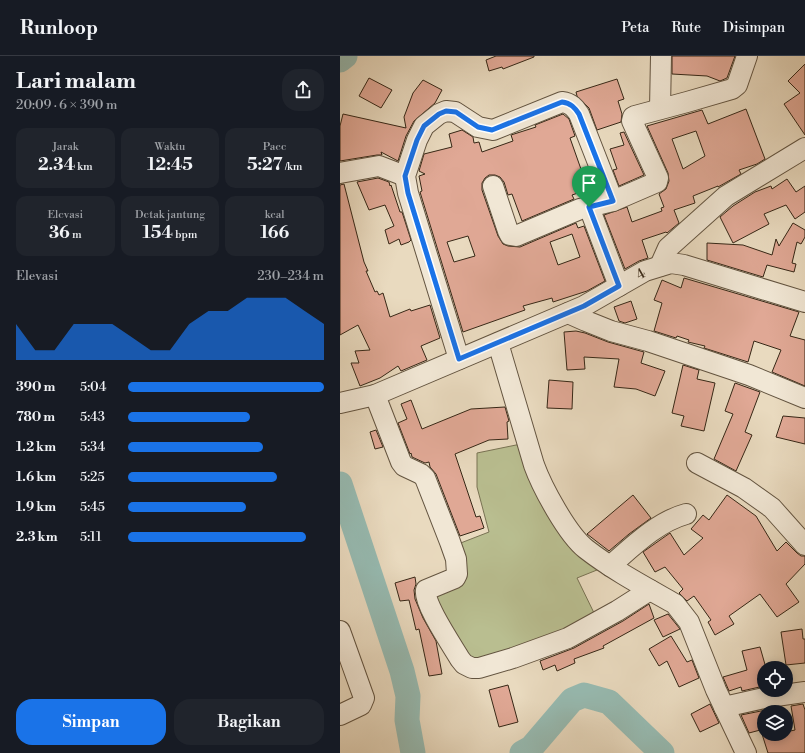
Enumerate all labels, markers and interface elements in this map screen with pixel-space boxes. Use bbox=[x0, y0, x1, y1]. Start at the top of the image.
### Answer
text: Runloop bbox=[20, 16, 98, 40]
text: Peta bbox=[621, 19, 649, 37]
text: Rute bbox=[671, 19, 701, 37]
text: Disimpan bbox=[723, 19, 785, 37]
text: Lari malam bbox=[16, 68, 136, 95]
button: share bbox=[282, 69, 324, 111]
text: 20:09 · 6 × 390 m bbox=[16, 97, 117, 113]
text: Jarak bbox=[52, 140, 78, 154]
text: Waktu bbox=[155, 140, 185, 154]
text: Pace bbox=[263, 140, 286, 154]
text: 2.34 bbox=[38, 154, 75, 176]
text: 12:45 bbox=[147, 154, 193, 176]
text: 5:27 bbox=[247, 154, 283, 176]
text: km bbox=[75, 160, 93, 174]
text: /km bbox=[283, 160, 302, 174]
pin bbox=[572, 166, 606, 207]
icon: arrive bbox=[578, 172, 600, 194]
text: Elevasi bbox=[47, 208, 83, 222]
text: Detak jantung bbox=[135, 208, 205, 222]
text: kcal bbox=[265, 208, 285, 222]
text: 36 bbox=[49, 222, 70, 244]
text: 154 bbox=[143, 222, 173, 244]
text: 166 bbox=[260, 222, 289, 244]
text: m bbox=[70, 228, 82, 242]
text: bpm bbox=[173, 228, 197, 242]
street label: 4 bbox=[633, 265, 649, 284]
text: Elevasi bbox=[16, 268, 58, 284]
text: 230–234 m bbox=[257, 268, 324, 284]
text: 390 m bbox=[16, 379, 55, 395]
text: 5:04 bbox=[80, 379, 106, 395]
text: 780 m bbox=[16, 409, 55, 425]
text: 5:43 bbox=[80, 409, 105, 425]
text: 1.2 km bbox=[16, 439, 56, 455]
text: 5:34 bbox=[80, 439, 105, 455]
text: 1.6 km bbox=[16, 469, 56, 485]
text: 5:25 bbox=[80, 469, 105, 485]
text: 1.9 km bbox=[16, 499, 56, 515]
text: 5:45 bbox=[80, 499, 105, 515]
text: 2.3 km bbox=[16, 529, 57, 545]
text: 5:11 bbox=[80, 529, 102, 545]
map controls bbox=[757, 661, 793, 741]
button: locate bbox=[757, 661, 793, 697]
button: Simpan bbox=[16, 699, 166, 745]
button: Bagikan bbox=[174, 699, 324, 745]
button: layers bbox=[757, 705, 793, 741]

